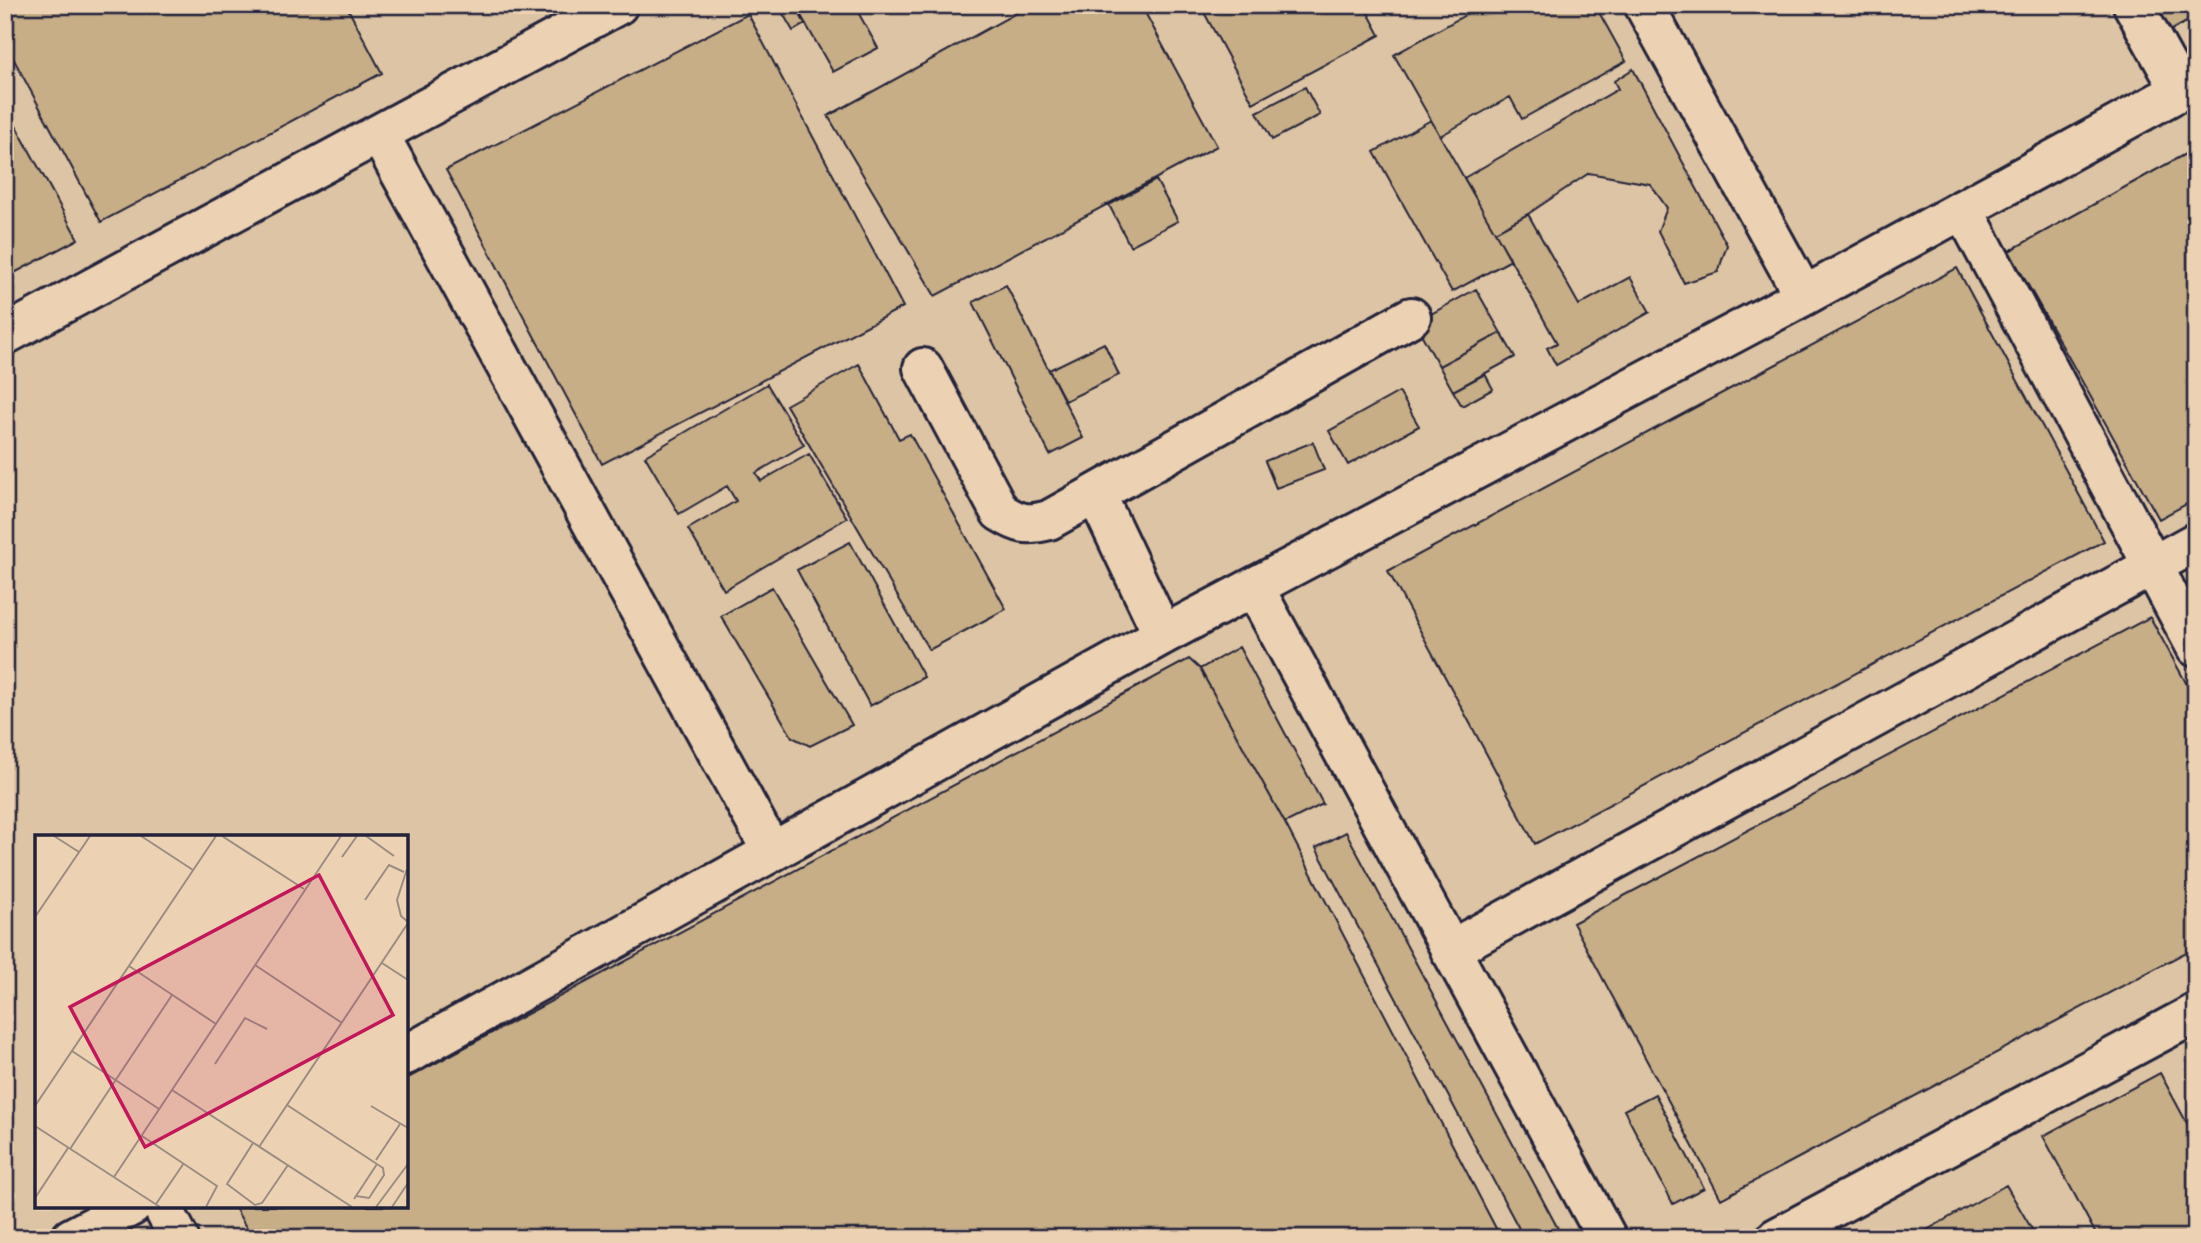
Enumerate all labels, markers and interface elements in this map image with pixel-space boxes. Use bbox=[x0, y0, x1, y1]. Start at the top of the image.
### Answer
inset map bbox=[35, 835, 408, 1208]

